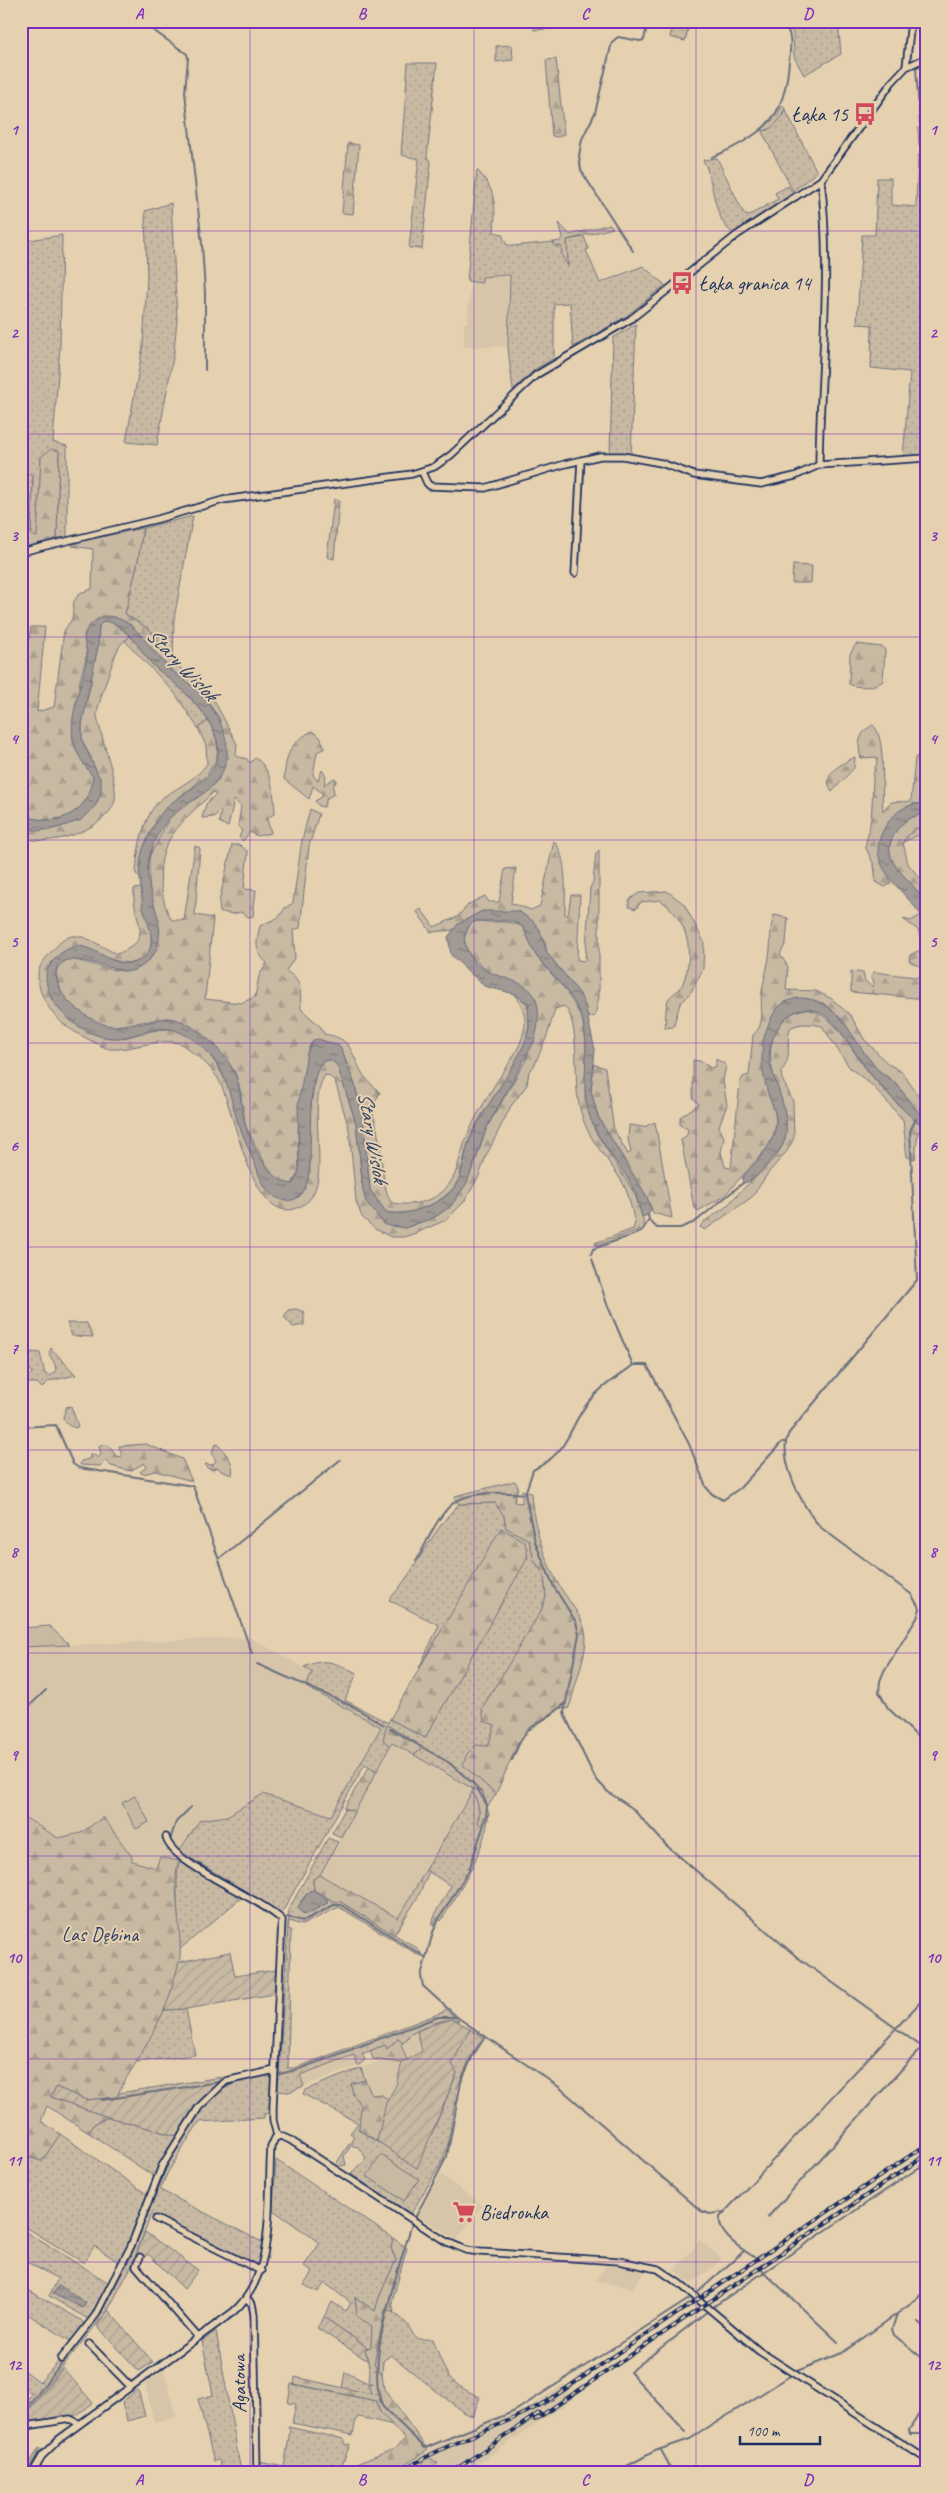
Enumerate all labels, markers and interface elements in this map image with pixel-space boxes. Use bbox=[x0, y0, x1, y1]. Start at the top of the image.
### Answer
text: A bbox=[135, 4, 145, 24]
text: B bbox=[358, 4, 368, 24]
text: C bbox=[581, 4, 591, 24]
text: D bbox=[803, 4, 814, 24]
bus stop icon: Łąka 15 bbox=[852, 101, 878, 127]
place label: Łąka 15 bbox=[792, 102, 849, 127]
text: 1 bbox=[10, 120, 19, 140]
text: 1 bbox=[929, 120, 938, 140]
bus stop icon: Łąka granica 14 bbox=[669, 270, 695, 296]
place label: Łąka granica 14 bbox=[699, 271, 813, 296]
text: 2 bbox=[10, 323, 19, 343]
text: 2 bbox=[929, 323, 938, 343]
text: 3 bbox=[10, 526, 19, 546]
text: 3 bbox=[929, 526, 938, 546]
water label: Stary Wislok bbox=[141, 622, 226, 709]
text: 4 bbox=[10, 729, 19, 749]
text: 4 bbox=[929, 729, 938, 749]
text: 5 bbox=[11, 932, 20, 952]
text: 5 bbox=[930, 932, 939, 952]
water label: Stary Wislok bbox=[352, 1090, 394, 1189]
text: 6 bbox=[10, 1136, 19, 1156]
text: 6 bbox=[929, 1136, 938, 1156]
text: 7 bbox=[10, 1339, 19, 1359]
text: 7 bbox=[929, 1339, 938, 1359]
text: 8 bbox=[10, 1542, 19, 1562]
text: 8 bbox=[929, 1542, 938, 1562]
text: 9 bbox=[10, 1745, 19, 1765]
text: 9 bbox=[929, 1745, 938, 1765]
park label: Las Dębina bbox=[62, 1922, 140, 1947]
text: 10 bbox=[7, 1948, 23, 1968]
text: 10 bbox=[926, 1948, 942, 1968]
text: 11 bbox=[7, 2151, 23, 2171]
text: 11 bbox=[926, 2151, 942, 2171]
supermarket icon: Biedronka bbox=[451, 2199, 477, 2225]
place label: Biedronka bbox=[480, 2200, 549, 2225]
street label: Agatowa bbox=[226, 2353, 252, 2413]
text: 12 bbox=[7, 2355, 23, 2375]
text: 12 bbox=[926, 2355, 942, 2375]
scale bar bbox=[740, 2413, 820, 2445]
text: 100 m bbox=[747, 2422, 781, 2441]
text: A bbox=[135, 2470, 145, 2490]
text: B bbox=[358, 2470, 368, 2490]
text: C bbox=[581, 2470, 591, 2490]
text: D bbox=[803, 2470, 814, 2490]

